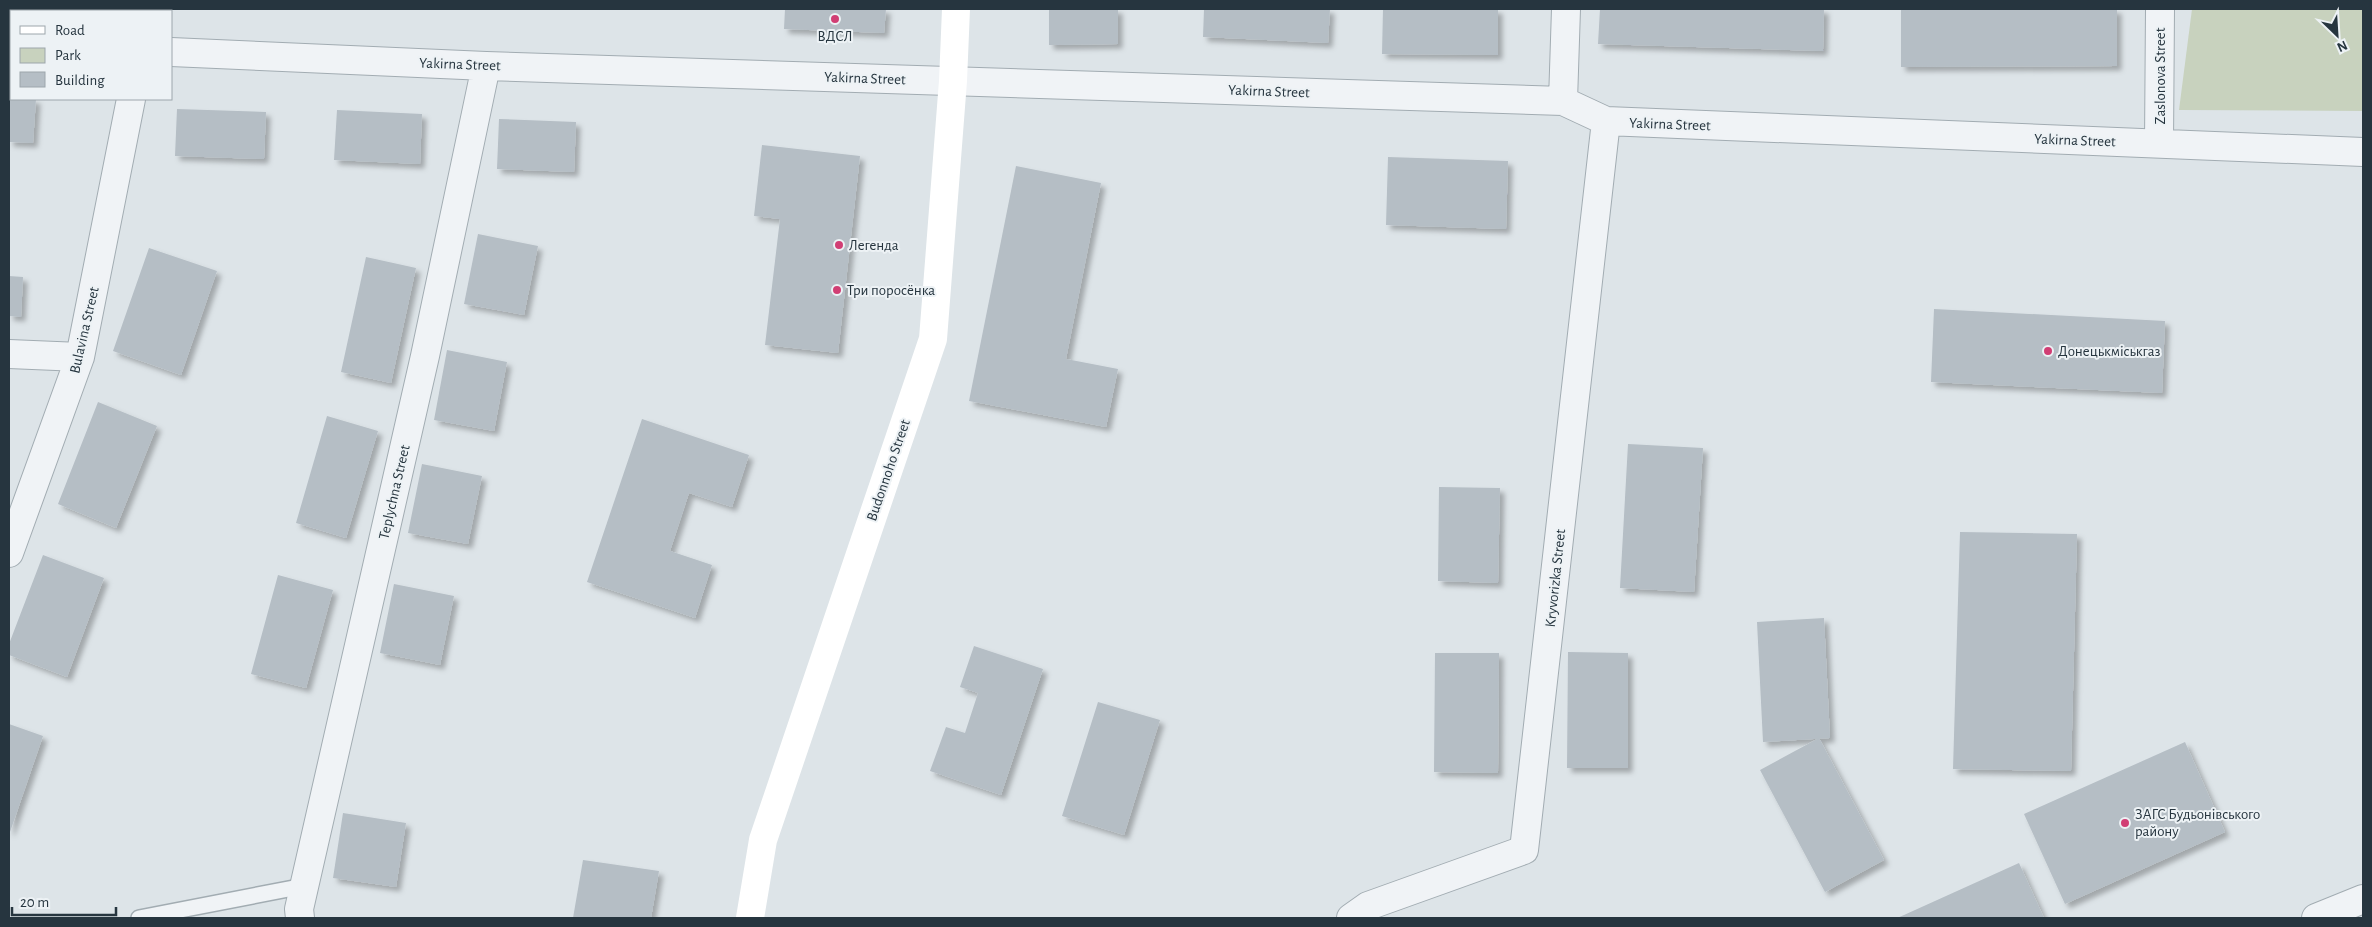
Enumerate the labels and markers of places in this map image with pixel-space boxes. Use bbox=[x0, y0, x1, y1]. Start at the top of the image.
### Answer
marker: ВДСЛ bbox=[829, 13, 841, 25]
place label: ВДСЛ bbox=[817, 29, 853, 44]
place label: Легенда bbox=[849, 238, 899, 253]
marker: Легенда bbox=[833, 239, 845, 251]
place label: Три поросёнка bbox=[847, 283, 935, 298]
marker: Три поросёнка bbox=[831, 284, 843, 296]
place label: Донецькміськгаз bbox=[2058, 344, 2161, 359]
marker: Донецькміськгаз bbox=[2042, 345, 2054, 357]
place label: ЗАГС Будьонівського району bbox=[2135, 807, 2260, 839]
marker: ЗАГС Будьонівського району bbox=[2119, 817, 2131, 829]

